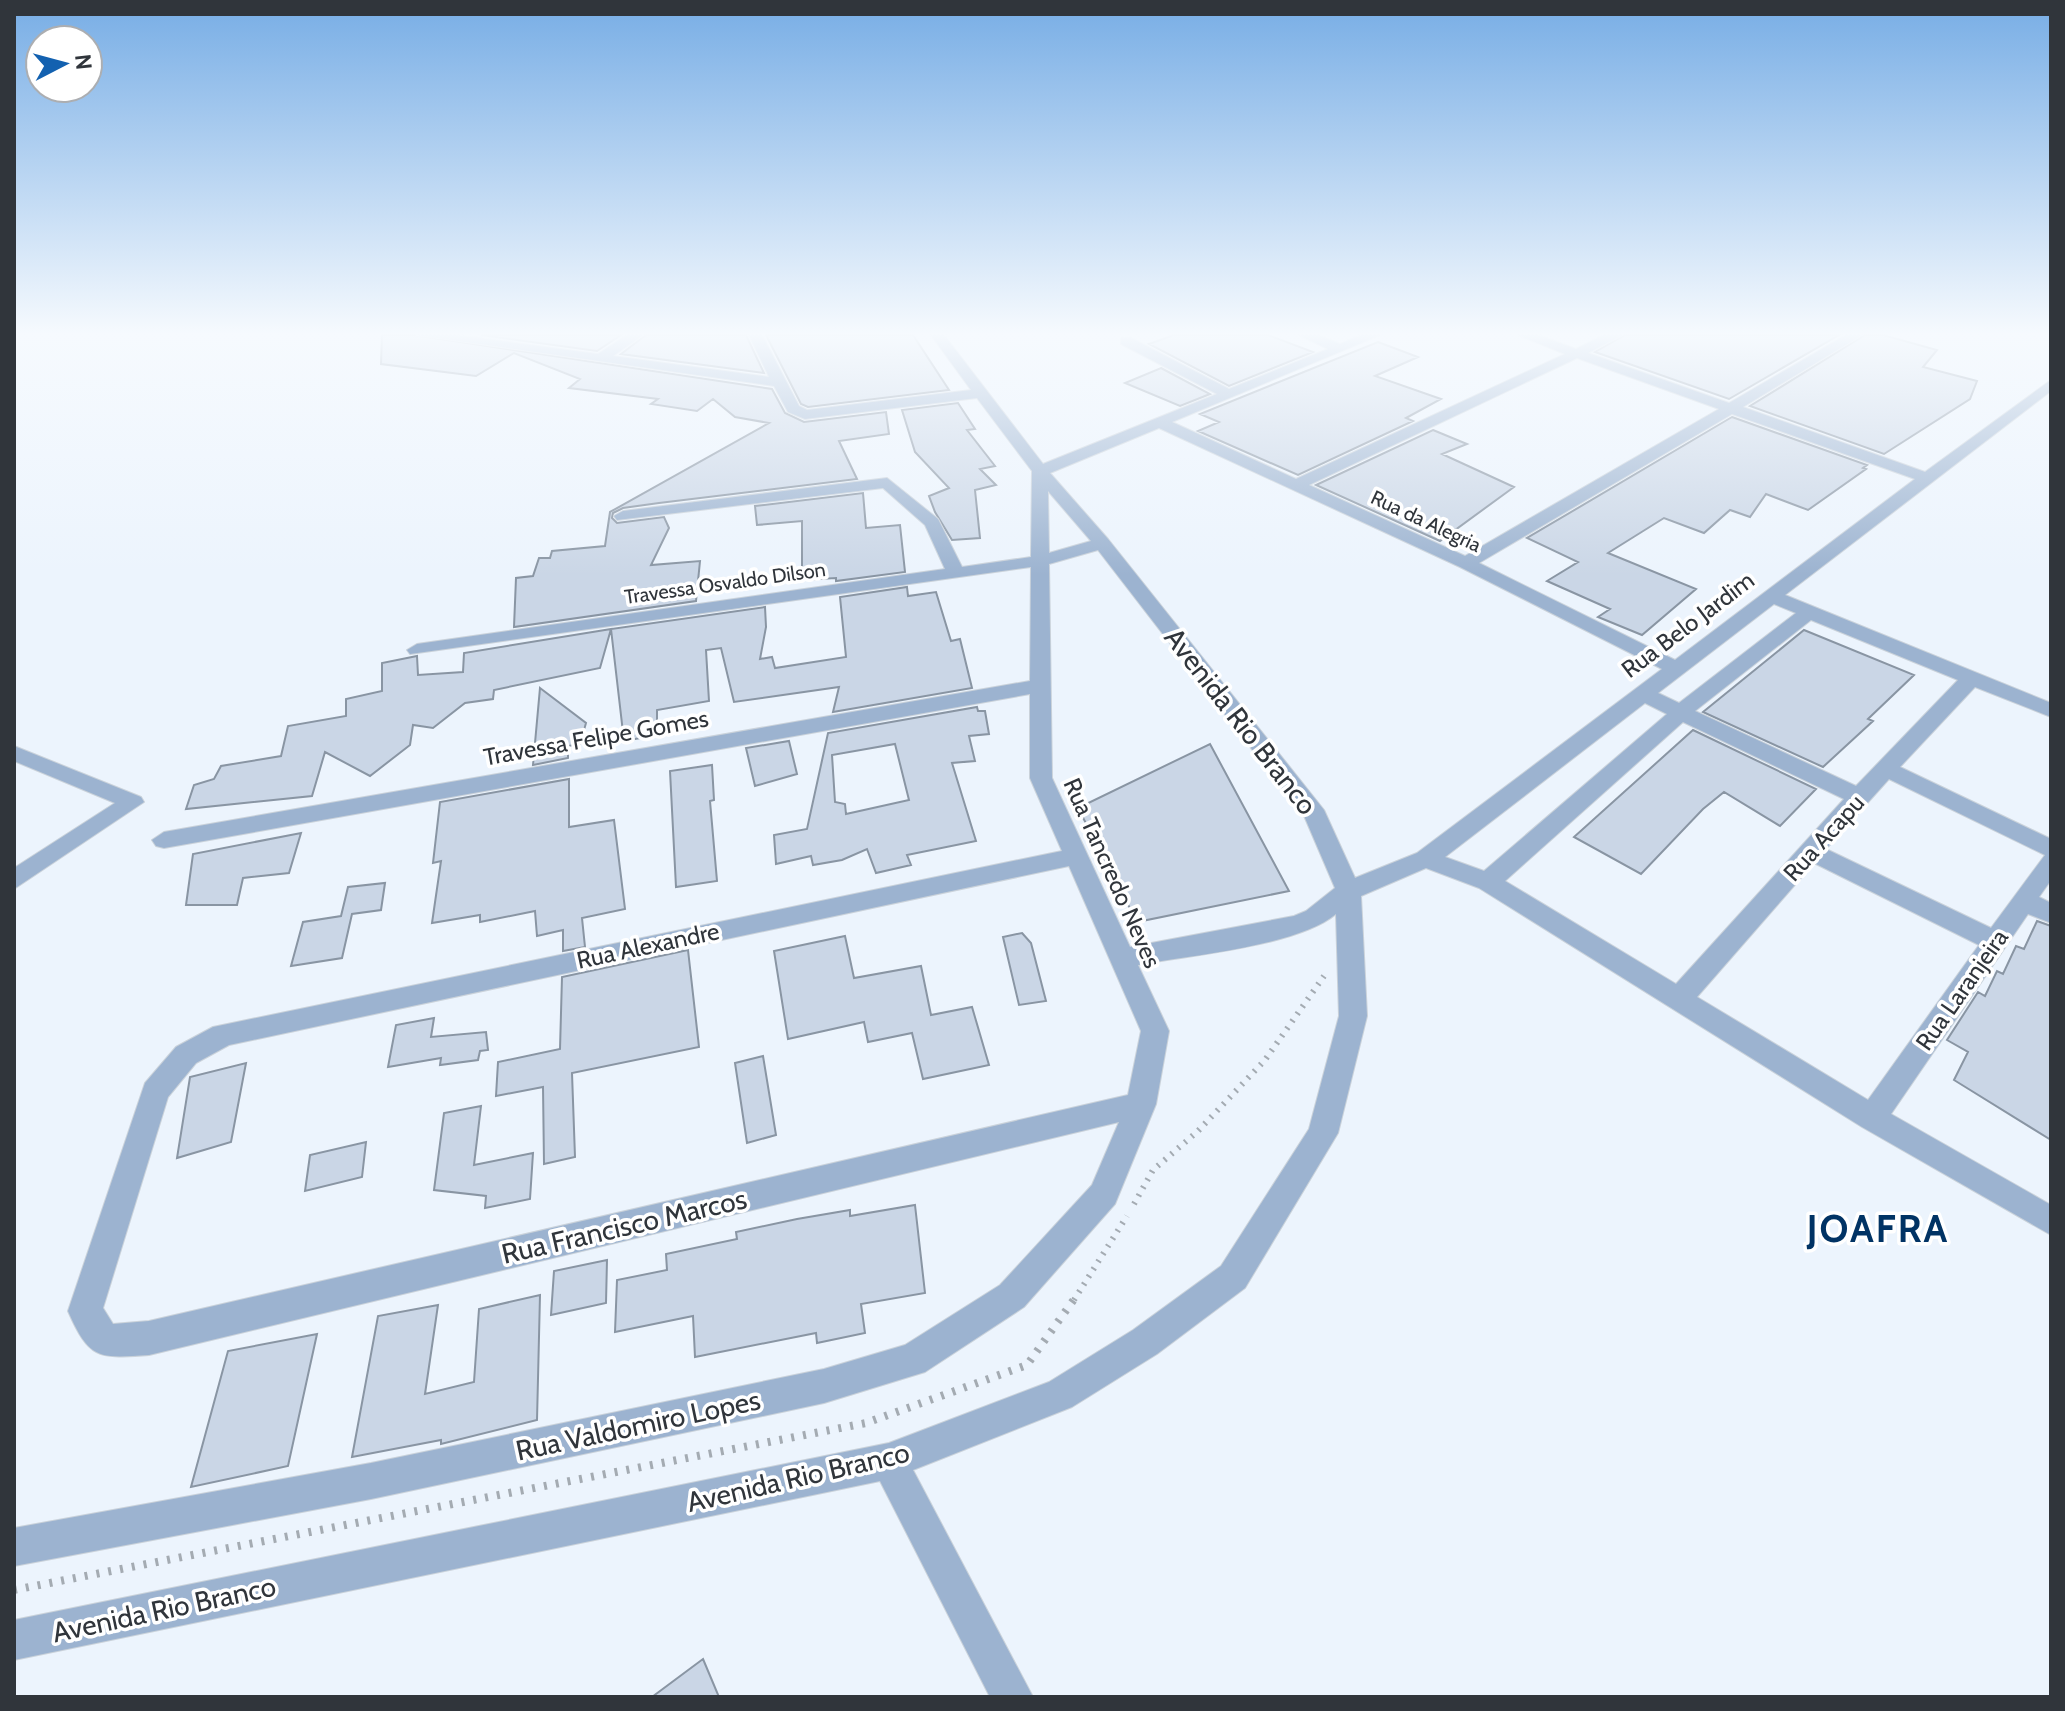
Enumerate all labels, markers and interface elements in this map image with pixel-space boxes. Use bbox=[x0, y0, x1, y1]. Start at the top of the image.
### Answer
north arrow bbox=[24, 24, 104, 104]
text: N bbox=[69, 53, 98, 71]
street label: Rua da Alegria bbox=[1367, 485, 1485, 557]
street label: Travessa Osvaldo Dilson bbox=[623, 557, 827, 609]
street label: Rua Belo Jardim bbox=[1616, 565, 1760, 684]
street label: Avenida Rio Branco bbox=[1158, 621, 1324, 821]
street label: Travessa Felipe Gomes bbox=[481, 703, 711, 772]
street label: Rua Tancredo Neves bbox=[1058, 773, 1167, 972]
street label: Rua Acapu bbox=[1777, 788, 1870, 887]
street label: Rua Alexandre bbox=[574, 916, 722, 975]
street label: Rua Laranjeira bbox=[1909, 923, 2014, 1056]
street label: Rua Francisco Marcos bbox=[498, 1181, 750, 1271]
district label: JOAFRA bbox=[1806, 1205, 1949, 1252]
street label: Rua Valdomiro Lopes bbox=[513, 1382, 763, 1468]
street label: Avenida Rio Branco bbox=[683, 1435, 913, 1519]
street label: Avenida Rio Branco bbox=[49, 1569, 279, 1649]

